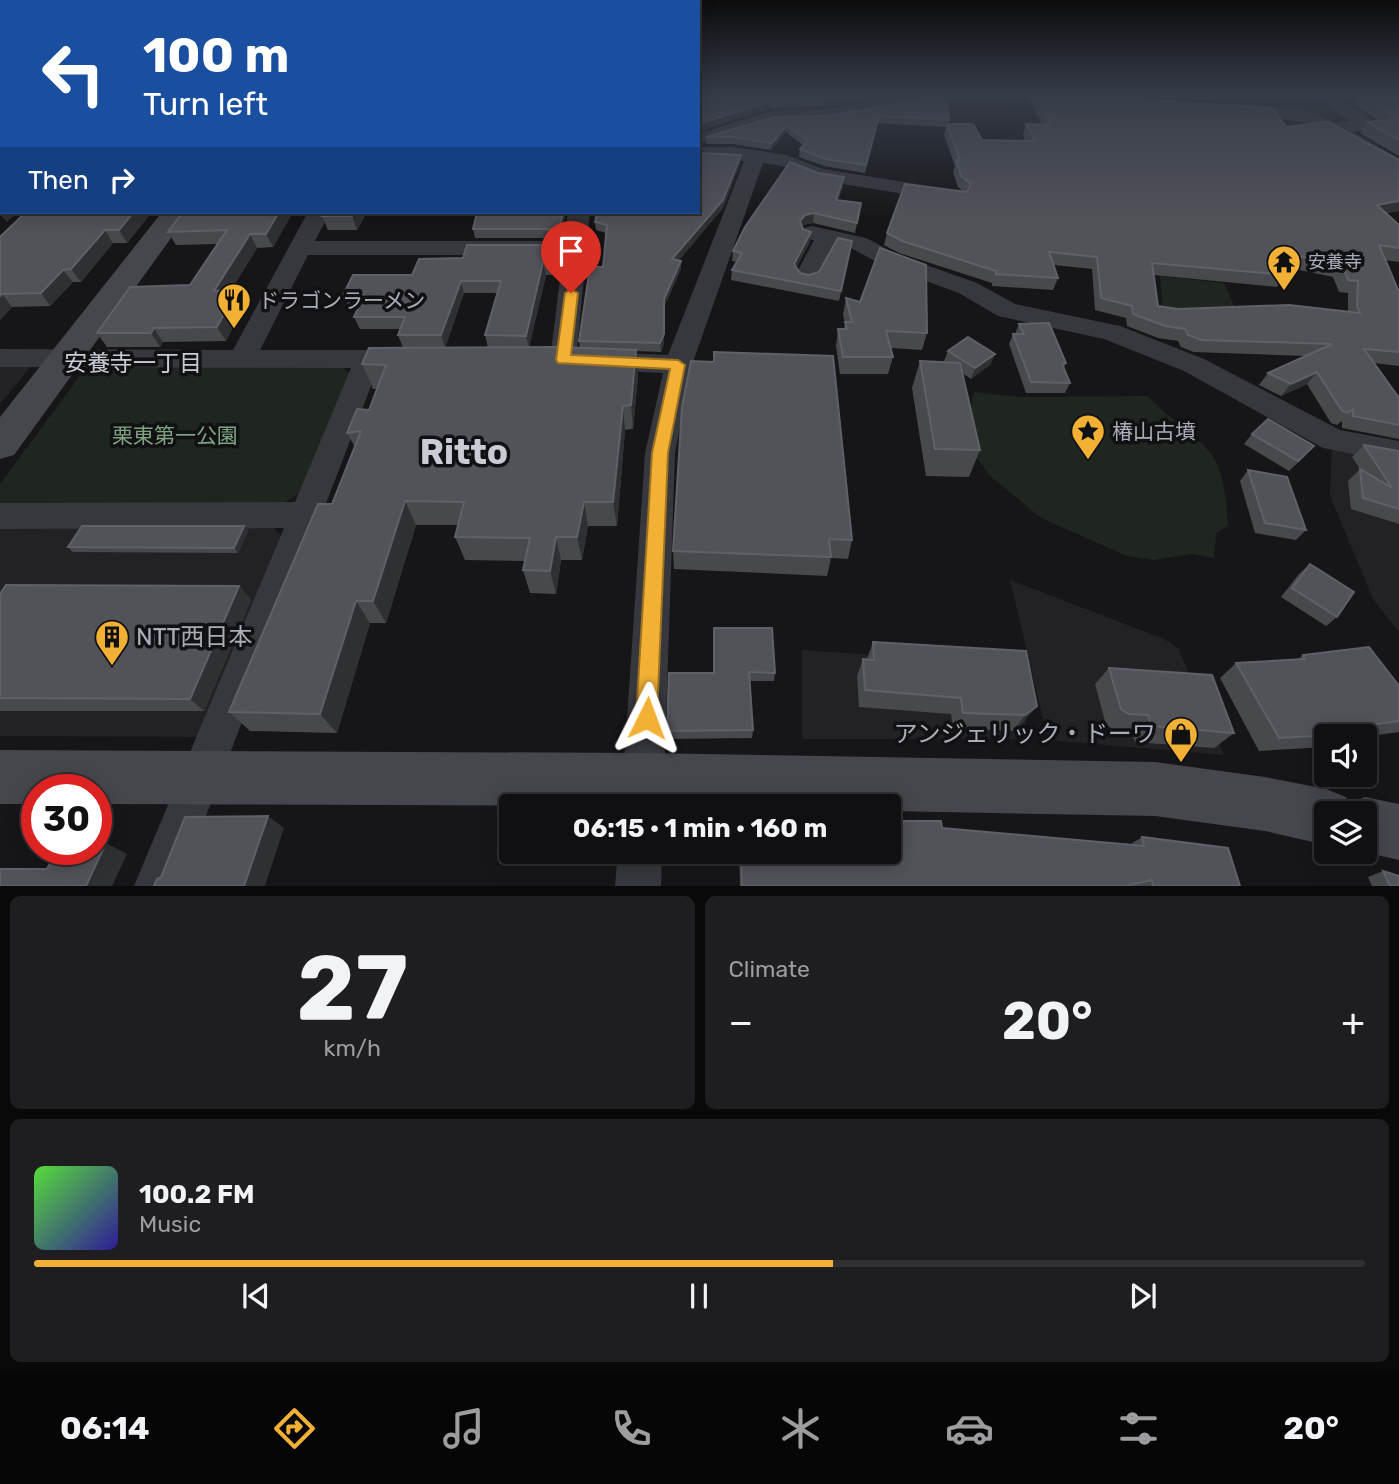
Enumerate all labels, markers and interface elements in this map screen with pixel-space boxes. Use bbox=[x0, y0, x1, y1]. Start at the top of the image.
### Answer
text: 100 m bbox=[143, 26, 289, 84]
icon: left bbox=[28, 28, 119, 119]
text: Turn left bbox=[143, 85, 268, 123]
icon: right bbox=[103, 161, 141, 199]
text: Then bbox=[28, 165, 89, 196]
pin bbox=[541, 221, 601, 293]
icon: arrive bbox=[552, 232, 590, 270]
temple icon: 安養寺 bbox=[1265, 243, 1303, 292]
place label: 安養寺 bbox=[1308, 251, 1362, 273]
restaurant icon: ドラゴンラーメン bbox=[215, 281, 253, 330]
place label: ドラゴンラーメン bbox=[258, 288, 425, 313]
district label: 安養寺一丁目 bbox=[64, 349, 202, 377]
place icon: 椿山古墳 bbox=[1069, 412, 1107, 461]
place label: 椿山古墳 bbox=[1112, 419, 1196, 444]
park label: 栗東第一公園 bbox=[112, 423, 238, 448]
district label: Ritto bbox=[420, 431, 508, 473]
building icon: NTT西日本 bbox=[93, 618, 131, 667]
place label: NTT西日本 bbox=[136, 623, 252, 651]
position arrow bbox=[610, 681, 684, 755]
shop icon: アンジェリック・ドーワ bbox=[1162, 715, 1200, 764]
place label: アンジェリック・ドーワ bbox=[893, 720, 1156, 748]
map controls bbox=[1314, 724, 1377, 864]
button: sound bbox=[1314, 724, 1377, 787]
speed limit sign: 30 bbox=[21, 774, 112, 865]
button: layers bbox=[1314, 801, 1377, 864]
text: 06:15 · 1 min · 160 m bbox=[573, 813, 827, 844]
text: 27 bbox=[297, 934, 408, 1042]
text: Climate bbox=[729, 955, 810, 983]
text: 20° bbox=[1002, 990, 1093, 1052]
text: − bbox=[729, 999, 753, 1045]
text: + bbox=[1341, 999, 1365, 1045]
text: km/h bbox=[324, 1034, 381, 1062]
text: 100.2 FM bbox=[139, 1179, 255, 1210]
text: Music bbox=[139, 1210, 201, 1238]
icon: previous bbox=[237, 1277, 275, 1315]
icon: pause bbox=[680, 1277, 718, 1315]
icon: next bbox=[1124, 1277, 1162, 1315]
icon: directions bbox=[270, 1404, 319, 1453]
icon: music bbox=[439, 1404, 488, 1453]
icon: phone bbox=[607, 1404, 656, 1453]
icon: climate bbox=[776, 1404, 825, 1453]
icon: car bbox=[945, 1404, 994, 1453]
icon: filters bbox=[1114, 1404, 1163, 1453]
text: 06:14 bbox=[60, 1409, 150, 1447]
text: 20° bbox=[1283, 1409, 1339, 1447]

